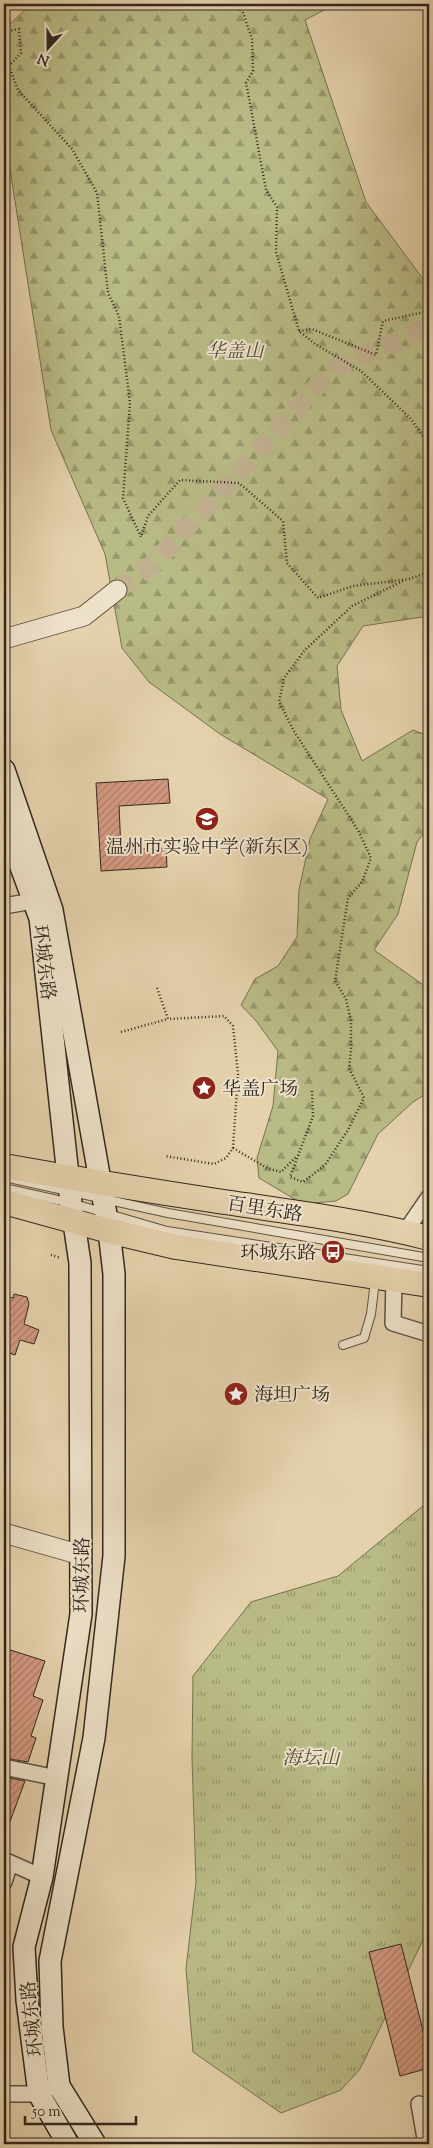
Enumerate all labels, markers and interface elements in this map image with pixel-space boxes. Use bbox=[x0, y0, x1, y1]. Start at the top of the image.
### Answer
north arrow bbox=[22, 22, 72, 72]
text: N bbox=[35, 47, 53, 70]
park label: 华盖山 bbox=[206, 339, 265, 366]
school or university icon: 温州市实验中学(新东区) bbox=[194, 806, 220, 832]
place label: 温州市实验中学(新东区) bbox=[106, 835, 308, 862]
street label: 环城东路 bbox=[24, 923, 61, 1002]
place icon: 华盖广场 bbox=[191, 1075, 217, 1101]
place label: 华盖广场 bbox=[222, 1077, 298, 1104]
street label: 百里东路 bbox=[225, 1191, 304, 1230]
bus stop icon: 环城东路 bbox=[320, 1239, 346, 1265]
place label: 环城东路 bbox=[240, 1241, 316, 1268]
place icon: 海坦广场 bbox=[223, 1381, 249, 1407]
place label: 海坦广场 bbox=[254, 1383, 330, 1410]
street label: 环城东路 bbox=[69, 1537, 98, 1613]
park label: 海坛山 bbox=[282, 1746, 341, 1773]
street label: 环城东路 bbox=[16, 1980, 51, 2058]
scale bar bbox=[25, 2093, 136, 2125]
text: 50 m bbox=[31, 2102, 61, 2123]

